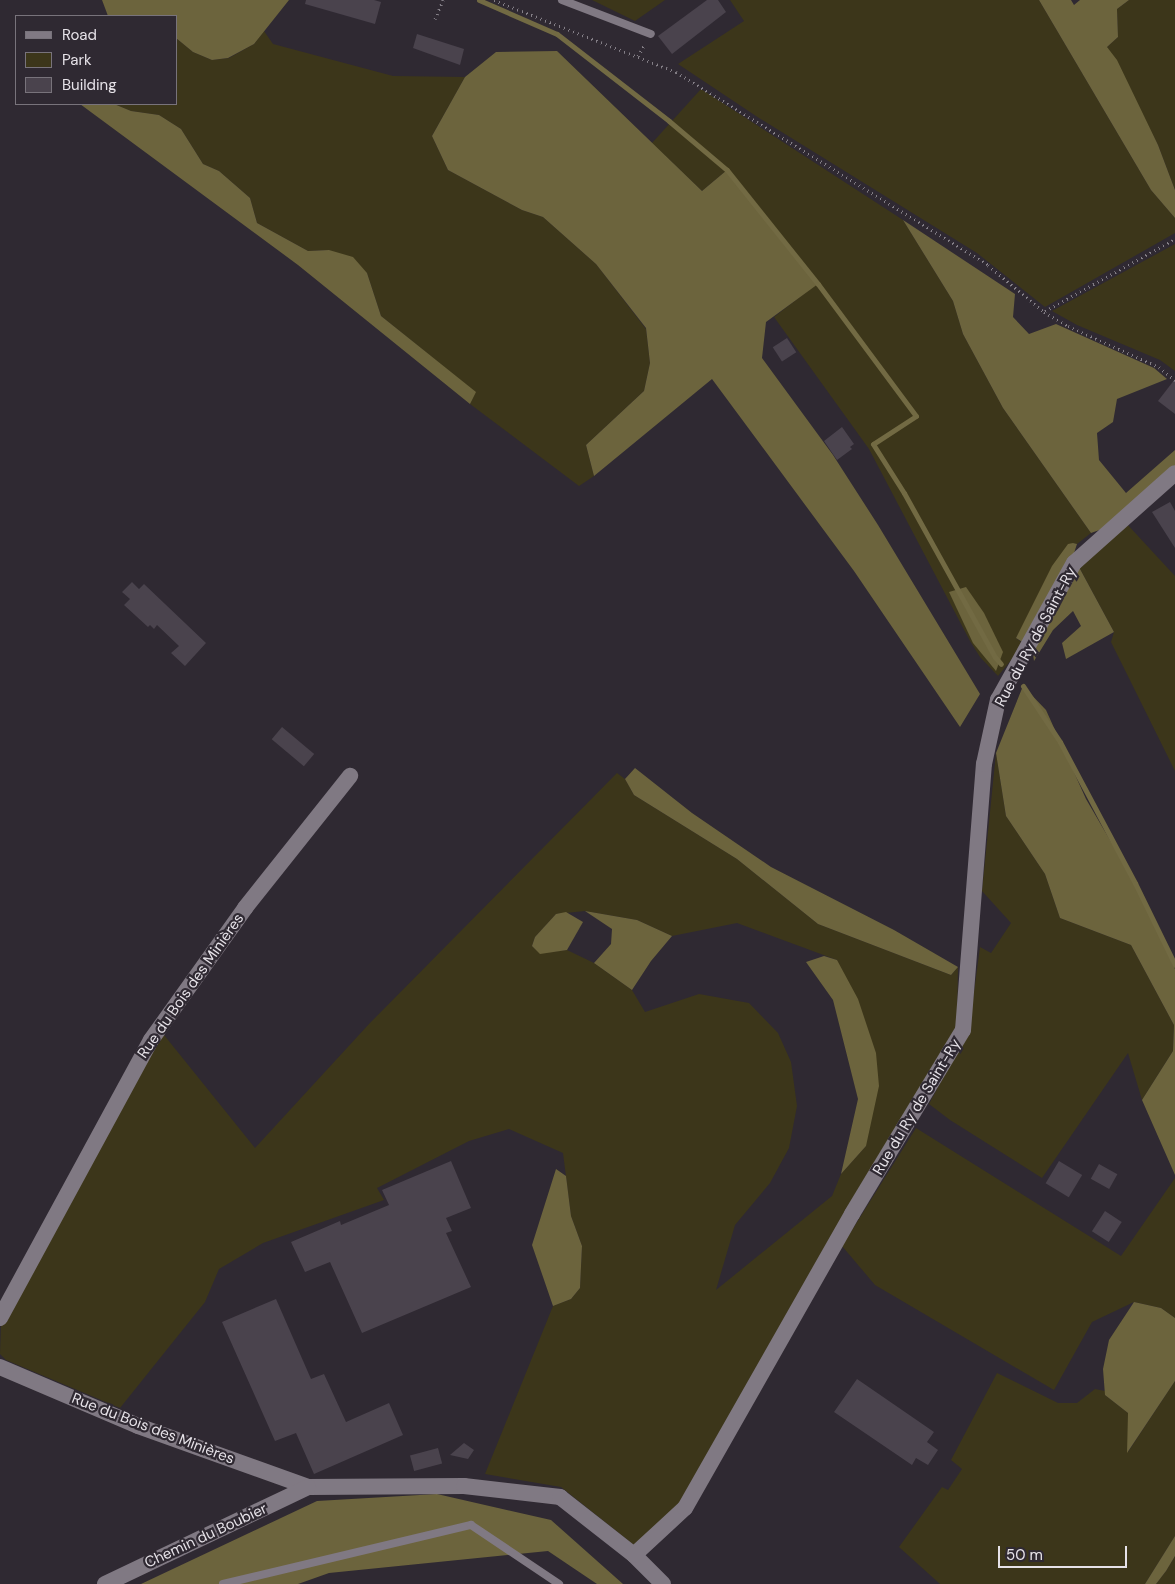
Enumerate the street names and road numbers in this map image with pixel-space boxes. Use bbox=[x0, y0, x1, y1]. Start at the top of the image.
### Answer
street label: Rue du Ry de Saint-Ry bbox=[992, 564, 1080, 710]
street label: Rue du Bois des Minières bbox=[134, 910, 248, 1062]
street label: Rue du Ry de Saint-Ry bbox=[869, 1036, 965, 1178]
street label: Rue du Bois des Minières bbox=[69, 1390, 237, 1468]
street label: Chemin du Boubier bbox=[142, 1500, 270, 1572]

